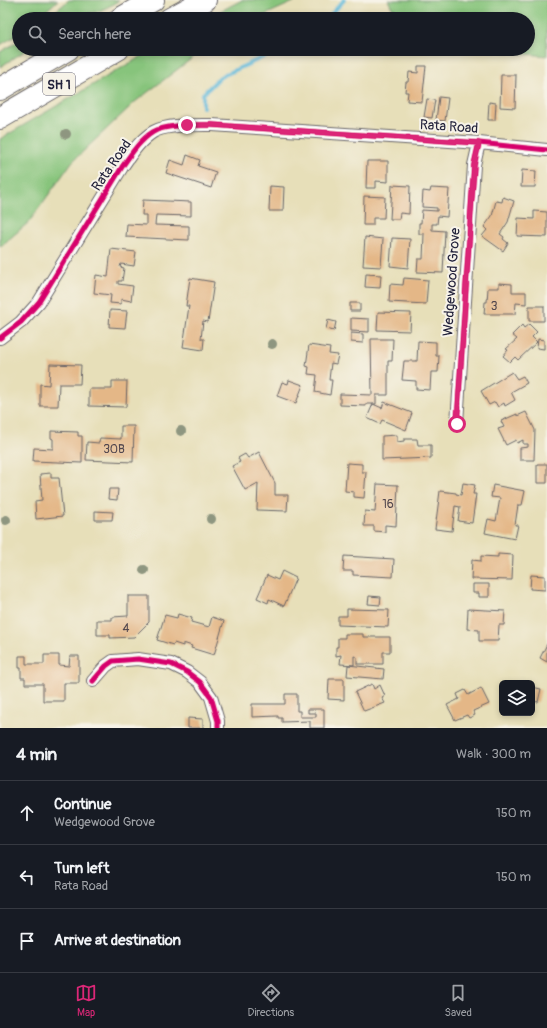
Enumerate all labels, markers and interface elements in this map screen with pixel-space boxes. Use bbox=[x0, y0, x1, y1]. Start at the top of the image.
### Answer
search box bbox=[12, 12, 535, 56]
icon: search bbox=[26, 23, 48, 45]
text: Search here bbox=[58, 25, 131, 44]
road number: SH 1 bbox=[43, 73, 75, 95]
route end bbox=[178, 116, 196, 134]
street label: Rata Road bbox=[419, 116, 479, 137]
street label: Rata Road bbox=[88, 136, 135, 194]
street label: Wedgewood Grove bbox=[439, 227, 464, 337]
house number: 3 bbox=[491, 299, 498, 314]
route start bbox=[448, 415, 466, 433]
house number: 30B bbox=[103, 442, 125, 457]
house number: 16 bbox=[382, 497, 394, 512]
house number: 4 bbox=[123, 621, 130, 636]
map controls bbox=[499, 680, 535, 716]
button: layers bbox=[499, 680, 535, 716]
text: 4 min bbox=[16, 744, 57, 765]
text: Walk · 300 m bbox=[456, 746, 531, 762]
text: Continue bbox=[54, 795, 112, 814]
icon: ahead bbox=[16, 802, 38, 824]
text: 150 m bbox=[496, 805, 531, 821]
text: Wedgewood Grove bbox=[54, 814, 155, 830]
text: Turn left bbox=[54, 859, 110, 878]
icon: left bbox=[16, 866, 38, 888]
text: 150 m bbox=[496, 869, 531, 885]
text: Rata Road bbox=[54, 878, 108, 894]
icon: arrive bbox=[16, 930, 38, 952]
text: Arrive at destination bbox=[54, 931, 181, 950]
tab: Map bbox=[75, 982, 97, 1019]
tab: Directions bbox=[247, 982, 294, 1019]
tab: Saved bbox=[445, 982, 472, 1019]

